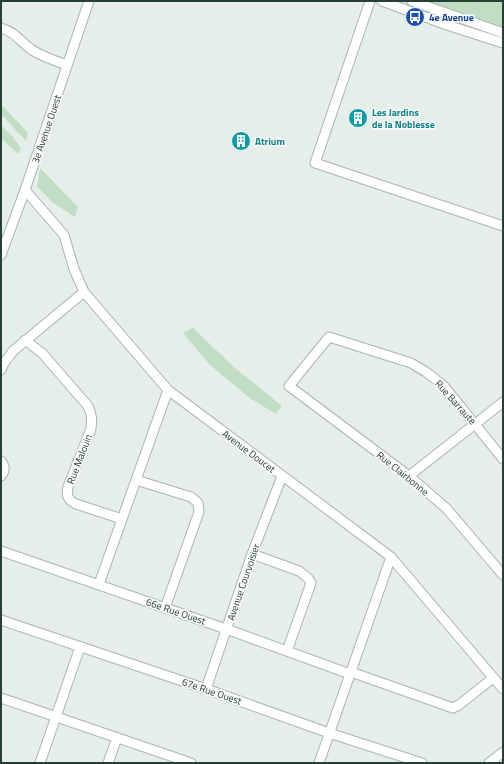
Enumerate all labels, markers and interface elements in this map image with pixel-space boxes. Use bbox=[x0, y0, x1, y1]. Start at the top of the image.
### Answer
bus stop icon: 4e Avenue bbox=[404, 6, 426, 28]
place label: 4e Avenue bbox=[429, 10, 474, 25]
street label: 3e Avenue Ouest bbox=[28, 92, 65, 165]
place label: Les Jardins de la Noblesse bbox=[372, 105, 435, 132]
building icon: Les Jardins de la Noblesse bbox=[347, 107, 369, 129]
building icon: Atrium bbox=[230, 130, 252, 152]
place label: Atrium bbox=[255, 134, 285, 149]
street label: Rue Barraute bbox=[431, 377, 480, 428]
street label: Avenue Doucet bbox=[219, 426, 279, 477]
street label: Rue Malouin bbox=[63, 432, 96, 486]
street label: Rue Clairbonne bbox=[373, 448, 432, 499]
street label: Avenue Courvoisier bbox=[223, 541, 264, 623]
street label: 66e Rue Ouest bbox=[144, 594, 208, 629]
street label: 67e Rue Ouest bbox=[180, 674, 244, 709]

